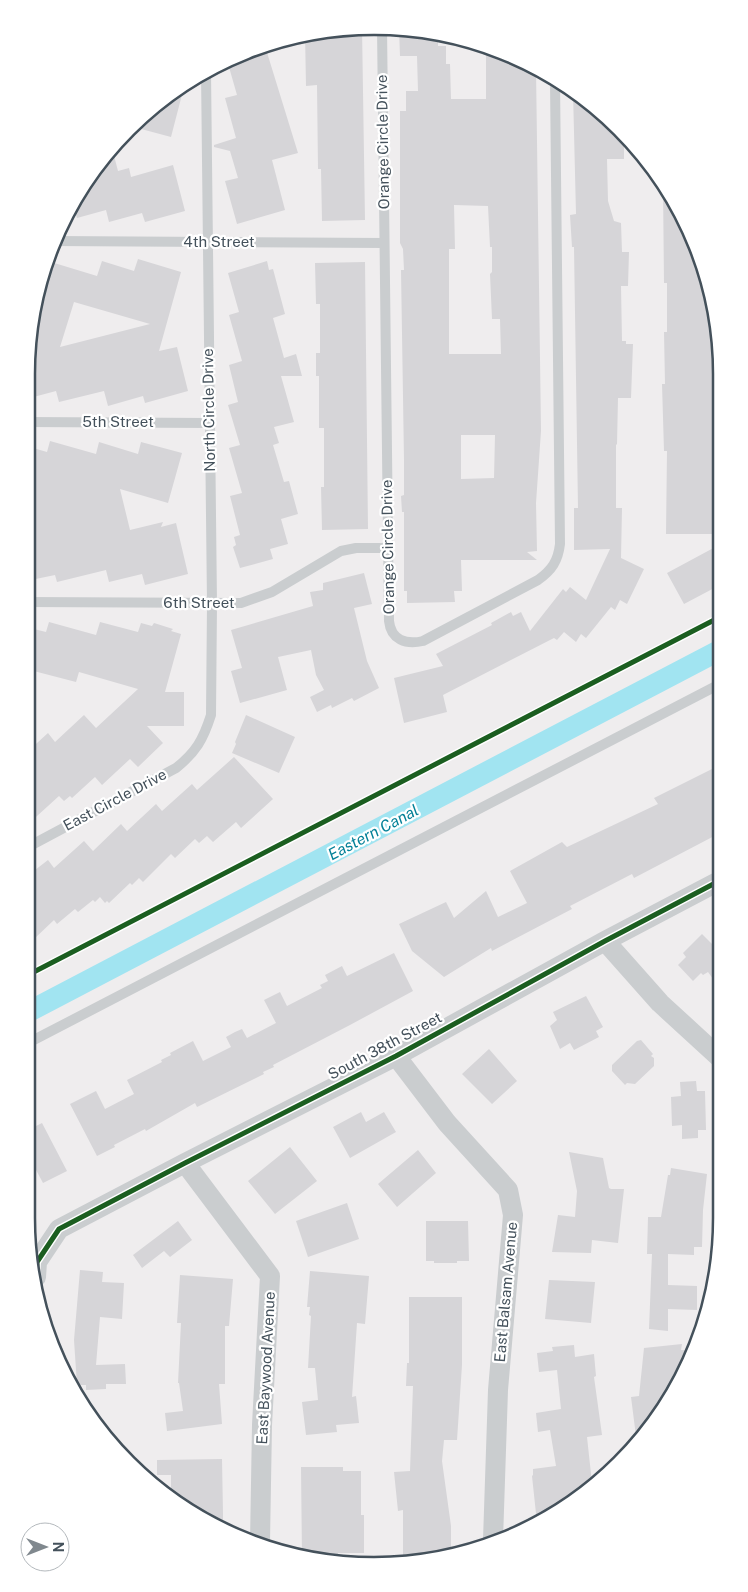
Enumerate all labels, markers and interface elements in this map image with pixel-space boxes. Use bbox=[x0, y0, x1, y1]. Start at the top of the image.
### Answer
street label: Orange Circle Drive bbox=[373, 75, 392, 209]
street label: 4th Street bbox=[183, 233, 255, 250]
street label: North Circle Drive bbox=[199, 348, 218, 472]
street label: 5th Street bbox=[82, 413, 154, 430]
street label: Orange Circle Drive bbox=[378, 480, 397, 614]
street label: 6th Street bbox=[163, 594, 235, 611]
street label: East Circle Drive bbox=[60, 765, 169, 834]
water label: Eastern Canal bbox=[325, 801, 422, 864]
street label: South 38th Street bbox=[325, 1008, 445, 1083]
street label: East Balsam Avenue bbox=[491, 1221, 520, 1363]
street label: East Baywood Avenue bbox=[253, 1291, 278, 1445]
north arrow bbox=[20, 1522, 70, 1572]
text: N bbox=[50, 1542, 66, 1552]

